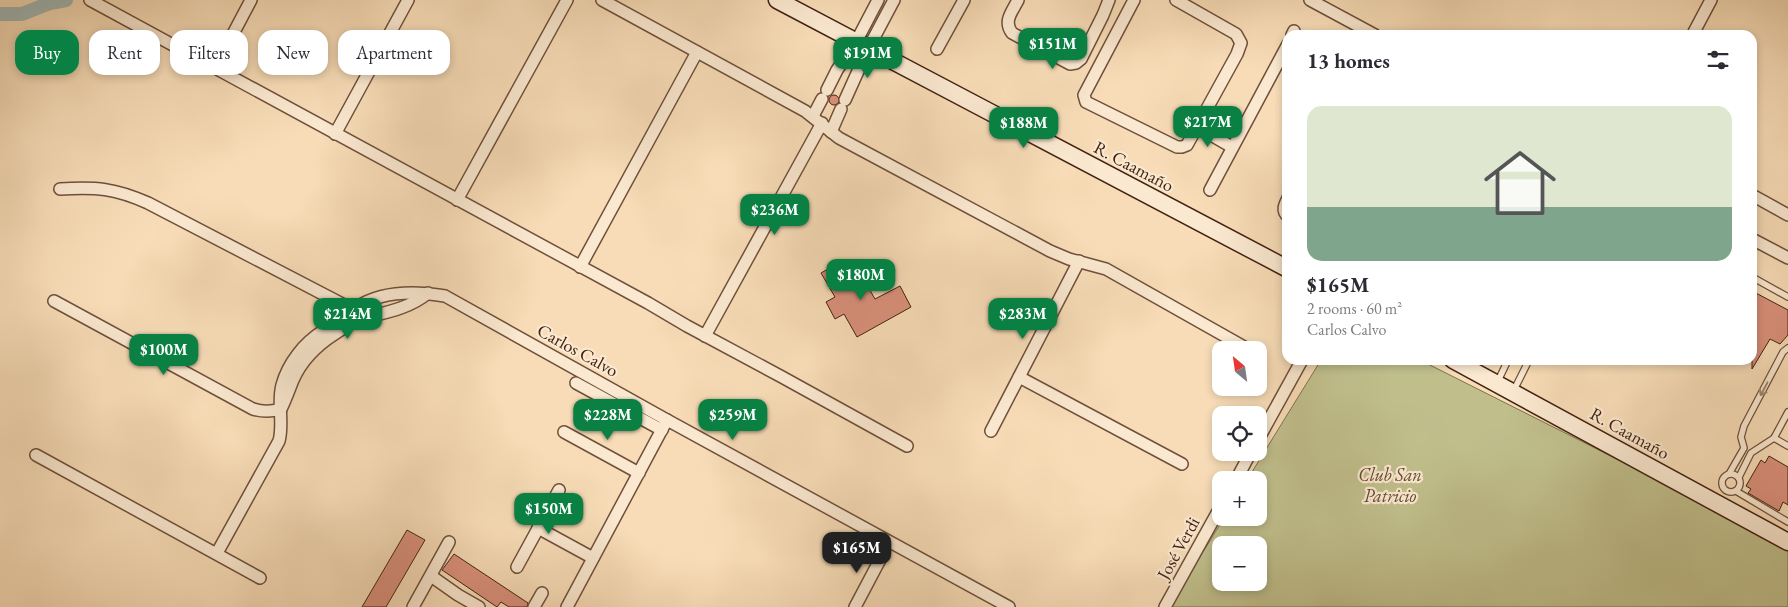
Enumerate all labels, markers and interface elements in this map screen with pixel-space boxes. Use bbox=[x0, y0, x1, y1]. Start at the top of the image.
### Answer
pin: $151M bbox=[1018, 28, 1088, 70]
chip: Buy bbox=[15, 30, 79, 75]
chip: Rent bbox=[89, 30, 160, 75]
chip: Filters bbox=[170, 30, 248, 75]
chip: New bbox=[258, 30, 328, 75]
chip: Apartment bbox=[338, 30, 450, 75]
text: $151M bbox=[1029, 33, 1077, 54]
pin: $191M bbox=[833, 36, 903, 79]
text: $191M bbox=[844, 42, 892, 63]
icon: filters bbox=[1704, 46, 1732, 74]
text: 13 homes bbox=[1307, 47, 1390, 74]
pin: $188M bbox=[989, 106, 1059, 149]
pin: $217M bbox=[1173, 106, 1243, 148]
text: $217M bbox=[1184, 111, 1232, 132]
text: $188M bbox=[1000, 112, 1048, 133]
street label: R. Caamaño bbox=[1090, 135, 1178, 197]
icon: home bbox=[1475, 138, 1565, 228]
pin: $236M bbox=[740, 194, 810, 236]
text: $236M bbox=[751, 199, 799, 220]
pin: $180M bbox=[826, 258, 896, 301]
text: $180M bbox=[837, 264, 885, 285]
text: $165M bbox=[1307, 271, 1369, 298]
pin: $214M bbox=[313, 298, 383, 340]
pin: $283M bbox=[988, 298, 1058, 340]
text: 2 rooms · 60 m² bbox=[1307, 298, 1402, 319]
text: $214M bbox=[324, 303, 372, 324]
text: $283M bbox=[999, 303, 1047, 324]
street label: Carlos Calvo bbox=[533, 318, 623, 382]
text: Carlos Calvo bbox=[1307, 319, 1386, 340]
pin: $100M bbox=[129, 334, 199, 376]
text: $100M bbox=[140, 339, 188, 360]
north arrow bbox=[1212, 341, 1268, 396]
map controls bbox=[1212, 341, 1267, 591]
one-way arrow bbox=[1758, 382, 1768, 396]
pin: $228M bbox=[573, 398, 643, 441]
pin: $259M bbox=[698, 398, 768, 441]
street label: R. Caamaño bbox=[1586, 402, 1674, 464]
text: $228M bbox=[584, 404, 632, 425]
text: $259M bbox=[709, 404, 757, 425]
button: locate bbox=[1212, 406, 1267, 461]
park label: Club San Patricio bbox=[1358, 463, 1422, 507]
button: + bbox=[1212, 471, 1267, 526]
pin: $150M bbox=[514, 492, 584, 535]
text: $150M bbox=[525, 498, 573, 519]
street label: José Verdi bbox=[1150, 512, 1205, 585]
pin: $165M bbox=[822, 532, 892, 574]
button: − bbox=[1212, 536, 1267, 591]
text: $165M bbox=[833, 537, 881, 558]

